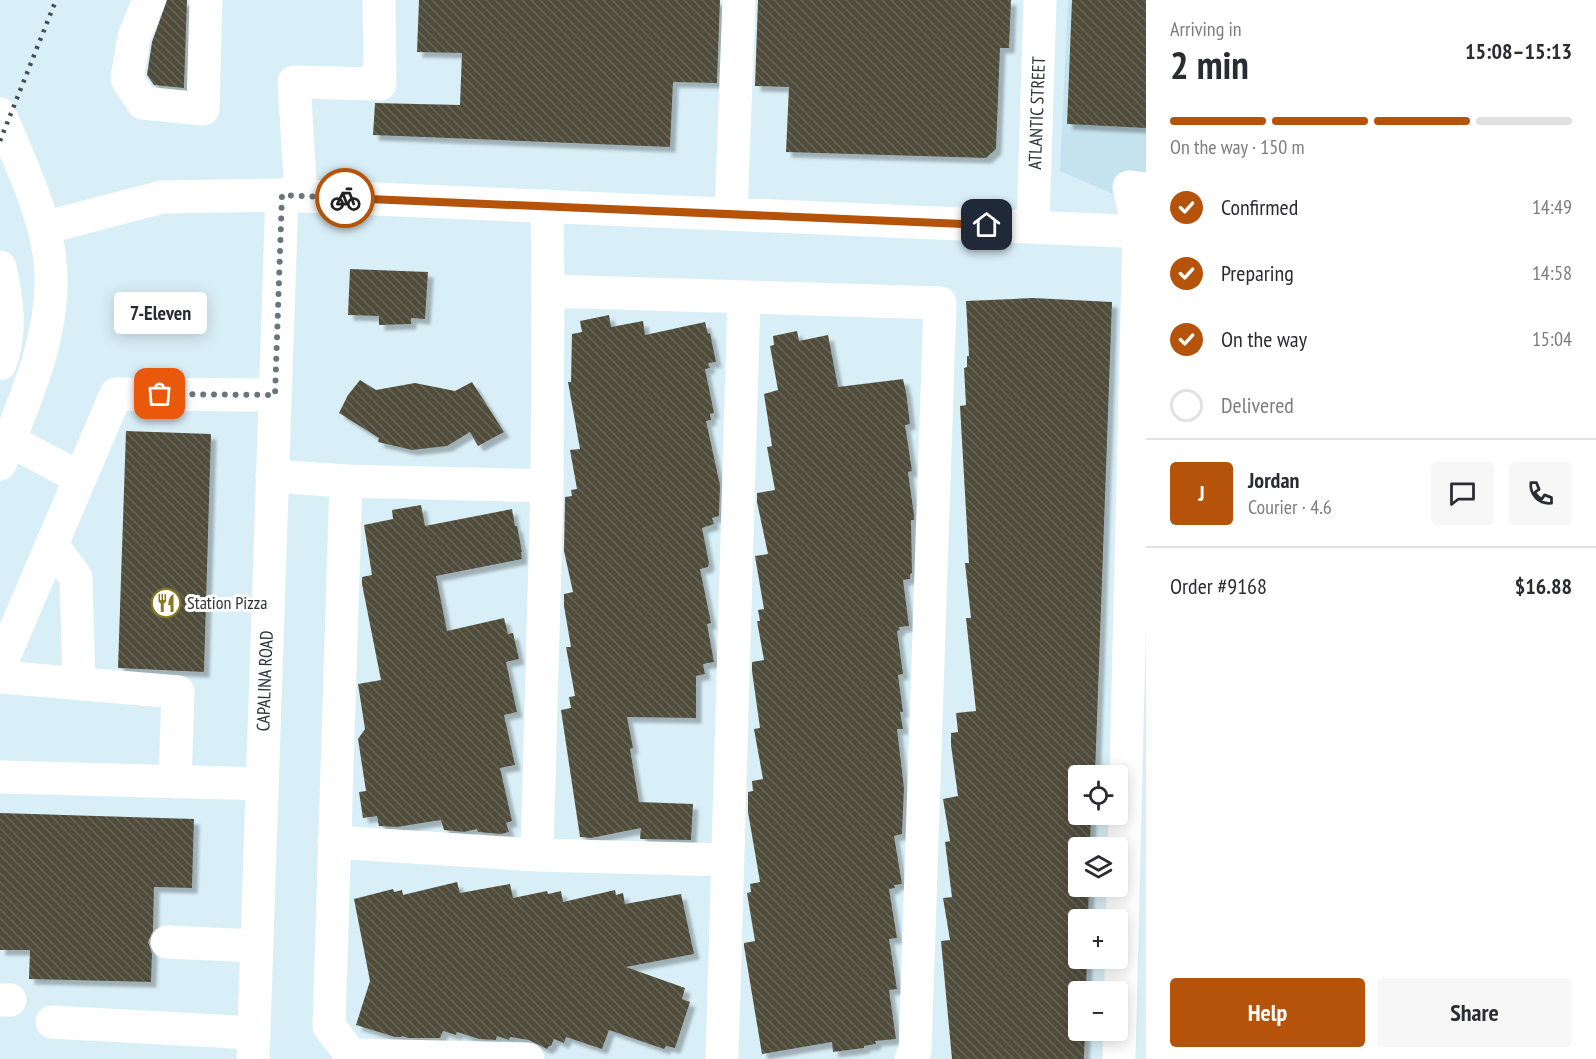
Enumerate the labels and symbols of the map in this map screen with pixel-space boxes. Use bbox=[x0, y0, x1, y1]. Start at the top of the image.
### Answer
street label: ATLANTIC STREET bbox=[1023, 56, 1050, 170]
courier bbox=[315, 168, 375, 228]
pin bbox=[961, 199, 1012, 250]
callout: 7-Eleven bbox=[114, 292, 207, 334]
pin bbox=[134, 368, 185, 419]
restaurant icon: Station Pizza bbox=[150, 587, 182, 619]
place label: Station Pizza bbox=[187, 591, 267, 614]
street label: CAPALINA ROAD bbox=[251, 630, 278, 732]

